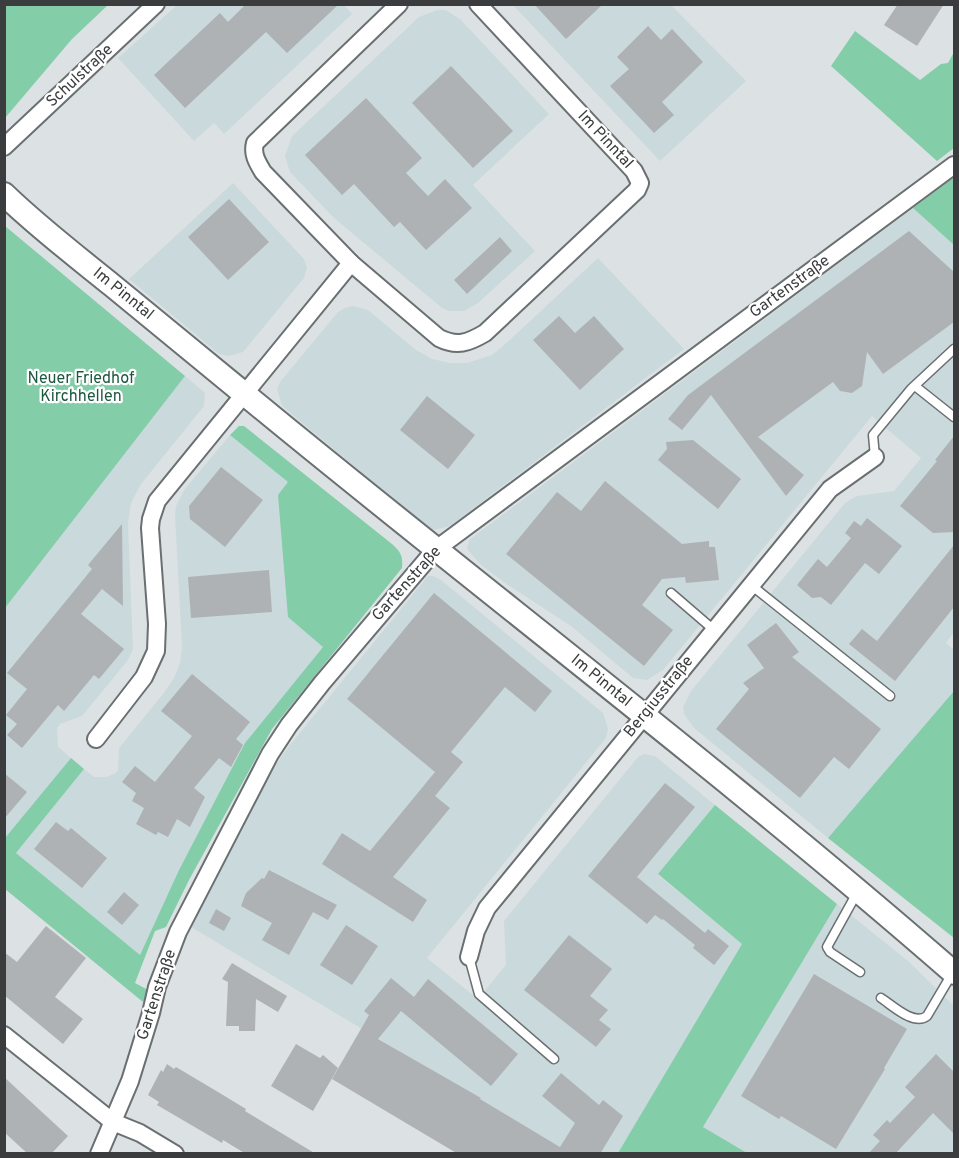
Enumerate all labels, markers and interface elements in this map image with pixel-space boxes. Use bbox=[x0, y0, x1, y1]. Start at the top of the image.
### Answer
street label: Schulstraße bbox=[42, 40, 118, 112]
street label: Im Pinntal bbox=[573, 107, 637, 173]
street label: Gartenstraße bbox=[746, 251, 834, 323]
street label: Im Pinntal bbox=[89, 263, 157, 325]
park label: Neuer Friedhof Kirchhellen bbox=[28, 369, 135, 407]
street label: Gartenstraße bbox=[368, 542, 446, 626]
street label: Im Pinntal bbox=[567, 650, 635, 712]
street label: Bergiusstraße bbox=[620, 652, 698, 742]
street label: Gartenstraße bbox=[133, 947, 181, 1043]

